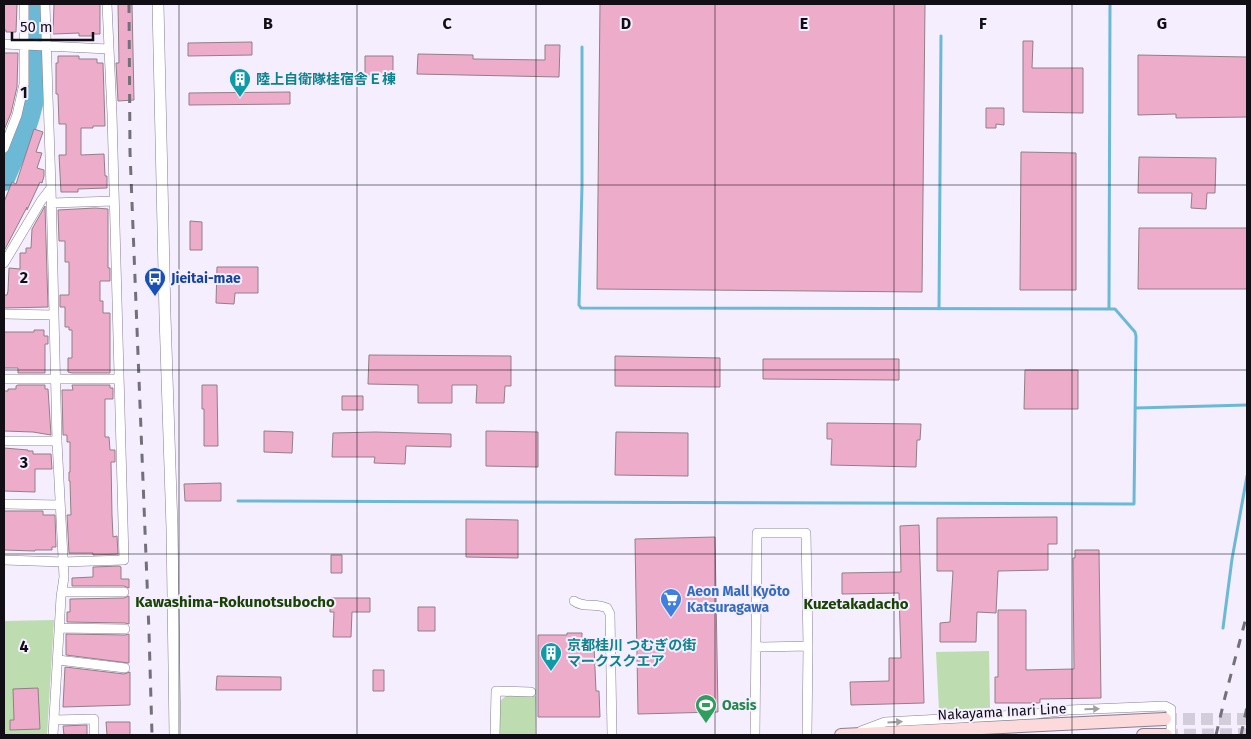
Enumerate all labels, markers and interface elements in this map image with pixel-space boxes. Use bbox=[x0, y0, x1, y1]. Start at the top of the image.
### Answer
scale bar bbox=[12, 10, 94, 42]
text: B bbox=[263, 14, 273, 33]
text: C bbox=[442, 14, 452, 33]
text: D bbox=[621, 14, 631, 33]
text: E bbox=[800, 14, 808, 33]
text: F bbox=[979, 14, 987, 33]
text: G bbox=[1157, 14, 1167, 33]
text: 50 m bbox=[20, 18, 53, 36]
building icon: 陸上自衛隊桂宿舎Ｅ棟 bbox=[228, 67, 252, 98]
place label: 陸上自衛隊桂宿舎Ｅ棟 bbox=[256, 71, 396, 88]
text: 1 bbox=[20, 83, 28, 102]
bus stop icon: Jieitai-mae bbox=[143, 266, 167, 297]
text: 2 bbox=[20, 268, 28, 287]
place label: Jieitai-mae bbox=[170, 270, 241, 287]
text: 3 bbox=[19, 453, 28, 472]
place label: Aeon Mall Kyōto Katsuragawa bbox=[686, 583, 790, 616]
supermarket icon: Aeon Mall Kyōto Katsuragawa bbox=[659, 587, 683, 618]
district label: Kawashima-Rokunotsubocho bbox=[135, 593, 335, 611]
district label: Kuzetakadacho bbox=[804, 595, 909, 613]
text: 4 bbox=[19, 637, 29, 656]
place label: 京都桂川 つむぎの街 マークスクエア bbox=[567, 637, 696, 670]
building icon: 京都桂川 つむぎの街 マークスクエア bbox=[539, 641, 563, 672]
sports icon: Oasis bbox=[694, 693, 718, 724]
place label: Oasis bbox=[722, 697, 757, 714]
street label: Nakayama Inari Line bbox=[937, 700, 1067, 724]
one-way arrow bbox=[1085, 704, 1101, 712]
one-way arrow bbox=[888, 717, 904, 725]

